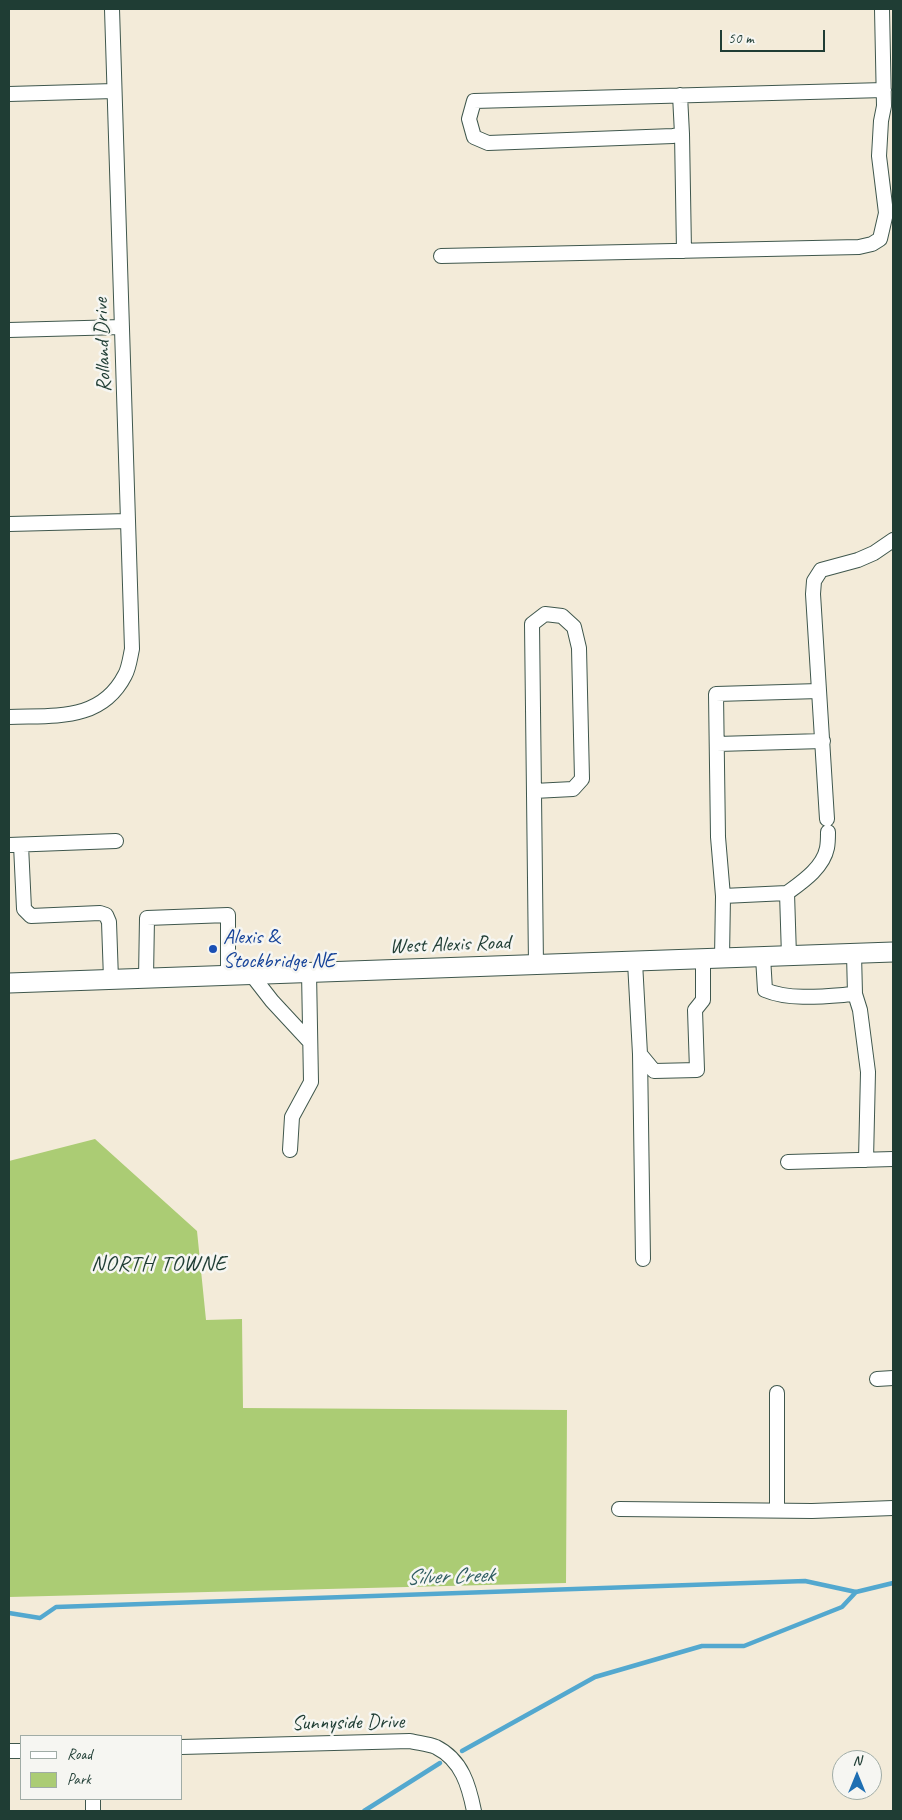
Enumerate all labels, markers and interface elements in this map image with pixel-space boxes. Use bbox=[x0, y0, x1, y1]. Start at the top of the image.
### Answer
scale bar bbox=[722, 20, 827, 52]
text: 50 m bbox=[728, 29, 754, 48]
street label: Rolland Drive bbox=[89, 297, 117, 393]
place label: Alexis & Stockbridge NE bbox=[223, 924, 335, 974]
street label: West Alexis Road bbox=[389, 930, 511, 960]
marker: Alexis & Stockbridge NE bbox=[207, 943, 219, 955]
district label: NORTH TOWNE bbox=[90, 1251, 228, 1277]
water label: Silver Creek bbox=[406, 1562, 494, 1592]
street label: Sunnyside Drive bbox=[291, 1709, 405, 1737]
legend bbox=[20, 1735, 182, 1800]
text: Road bbox=[67, 1745, 92, 1764]
north arrow bbox=[832, 1750, 882, 1800]
text: N bbox=[853, 1752, 861, 1769]
text: Park bbox=[67, 1770, 91, 1789]

